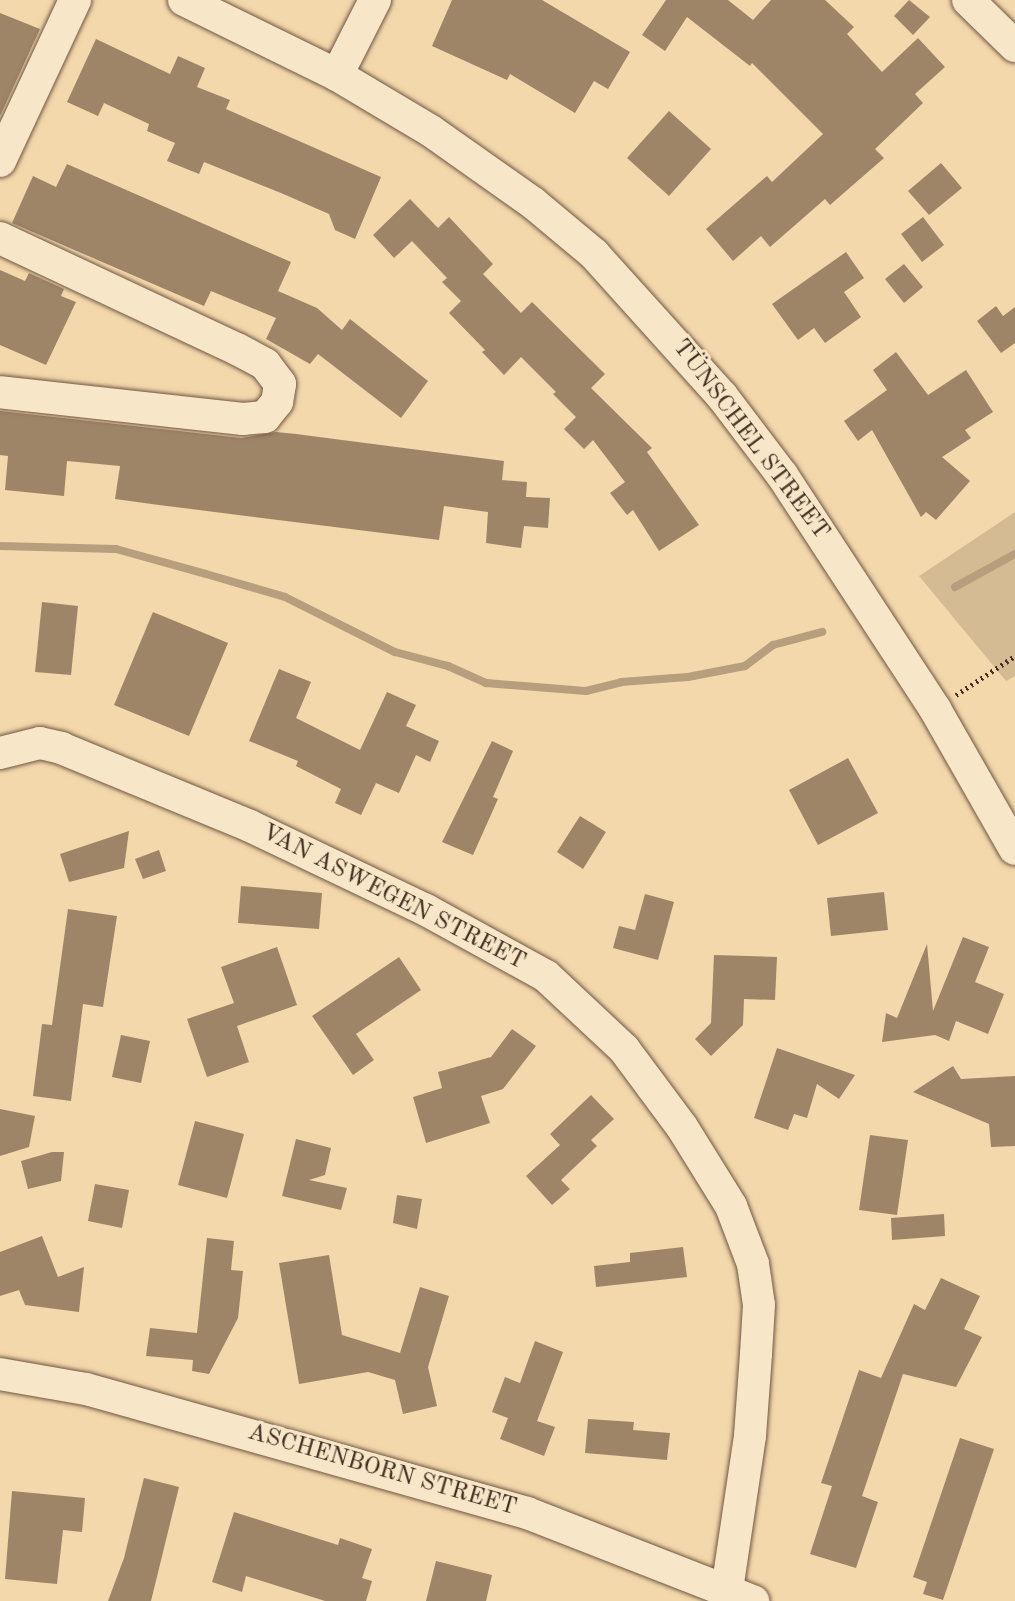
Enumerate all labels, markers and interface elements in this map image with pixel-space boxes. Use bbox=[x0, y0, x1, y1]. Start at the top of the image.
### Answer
street label: TÜNSCHEL STREET bbox=[665, 334, 835, 546]
street label: VAN ASWEGEN STREET bbox=[256, 819, 530, 977]
street label: ASCHENBORN STREET bbox=[244, 1419, 520, 1523]

